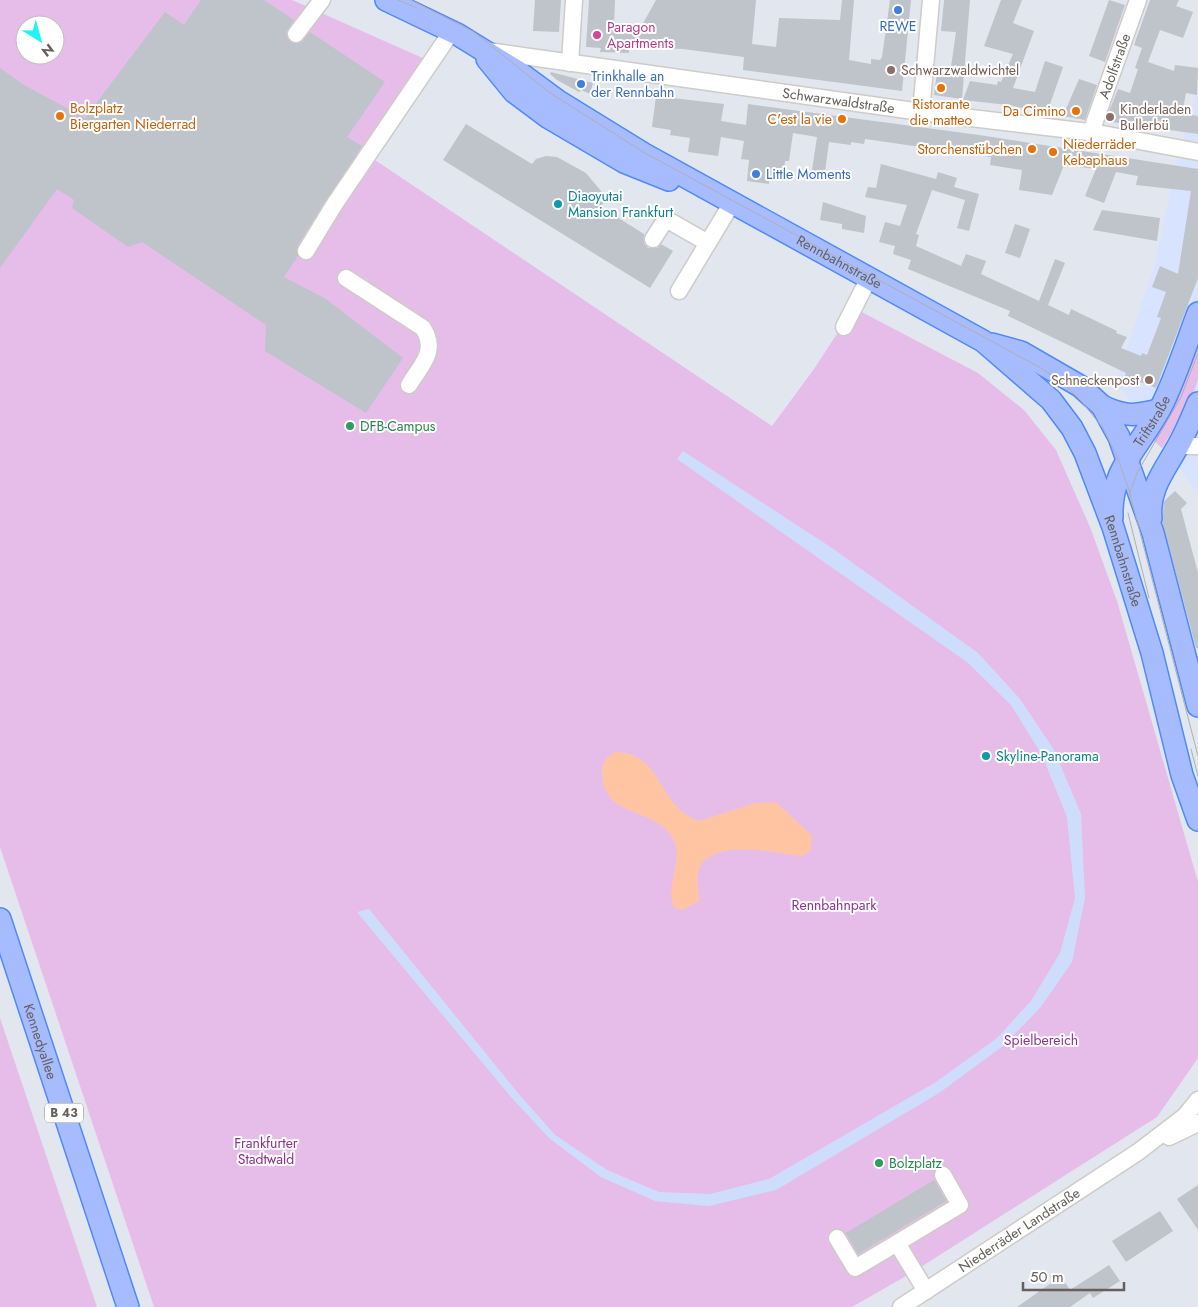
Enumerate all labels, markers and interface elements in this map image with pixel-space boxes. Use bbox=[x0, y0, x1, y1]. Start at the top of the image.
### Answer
marker: REWE bbox=[892, 4, 904, 16]
north arrow bbox=[15, 15, 65, 65]
place label: REWE bbox=[879, 16, 917, 36]
place label: Paragon Apartments bbox=[607, 17, 674, 53]
marker: Paragon Apartments bbox=[591, 29, 603, 41]
street label: Adolfstraße bbox=[1094, 31, 1135, 101]
text: N bbox=[37, 39, 58, 62]
place label: Schwarzwaldwichtel bbox=[901, 60, 1019, 80]
marker: Schwarzwaldwichtel bbox=[885, 64, 897, 76]
place label: Trinkhalle an der Rennbahn bbox=[591, 66, 674, 102]
marker: Trinkhalle an der Rennbahn bbox=[575, 78, 587, 90]
marker: Ristorante die matteo bbox=[935, 82, 947, 94]
street label: Schwarzwaldstraße bbox=[781, 83, 896, 118]
place label: Ristorante die matteo bbox=[910, 94, 972, 130]
place label: Bolzplatz Biergarten Niederrad bbox=[70, 98, 196, 134]
place label: Kinderladen Bullerbü bbox=[1120, 99, 1191, 135]
place label: Da Cimino bbox=[1003, 101, 1066, 121]
marker: Da Cimino bbox=[1070, 105, 1082, 117]
place label: C'est la vie bbox=[768, 109, 832, 129]
marker: Bolzplatz Biergarten Niederrad bbox=[54, 110, 66, 122]
marker: Kinderladen Bullerbü bbox=[1104, 111, 1116, 123]
marker: C'est la vie bbox=[836, 113, 848, 125]
place label: Niederräder Kebaphaus bbox=[1063, 134, 1136, 170]
place label: Storchenstübchen bbox=[917, 139, 1022, 159]
marker: Storchenstübchen bbox=[1026, 143, 1038, 155]
marker: Niederräder Kebaphaus bbox=[1047, 146, 1059, 158]
place label: Little Moments bbox=[766, 164, 851, 184]
marker: Little Moments bbox=[750, 168, 762, 180]
place label: Diaoyutai Mansion Frankfurt bbox=[568, 186, 674, 222]
marker: Diaoyutai Mansion Frankfurt bbox=[552, 198, 564, 210]
street label: Rennbahnstraße bbox=[793, 230, 886, 293]
place label: Schneckenpost bbox=[1051, 370, 1140, 390]
marker: Schneckenpost bbox=[1143, 374, 1155, 386]
street label: Triftstraße bbox=[1128, 392, 1175, 451]
place label: DFB-Campus bbox=[360, 416, 436, 436]
marker: DFB-Campus bbox=[344, 420, 356, 432]
street label: Rennbahnstraße bbox=[1099, 512, 1147, 609]
place label: Skyline-Panorama bbox=[996, 746, 1099, 766]
marker: Skyline-Panorama bbox=[980, 750, 992, 762]
park label: Rennbahnpark bbox=[792, 895, 877, 915]
street label: Kennedyallee bbox=[19, 1001, 62, 1082]
park label: Spielbereich bbox=[1004, 1030, 1078, 1050]
road number: B 43 bbox=[45, 1104, 83, 1122]
park label: Frankfurter Stadtwald bbox=[234, 1133, 298, 1169]
place label: Bolzplatz bbox=[889, 1153, 942, 1173]
marker: Bolzplatz bbox=[873, 1157, 885, 1169]
street label: Niederräder Landstraße bbox=[954, 1183, 1084, 1277]
scale bar bbox=[1023, 1260, 1124, 1292]
text: 50 m bbox=[1030, 1266, 1064, 1288]

